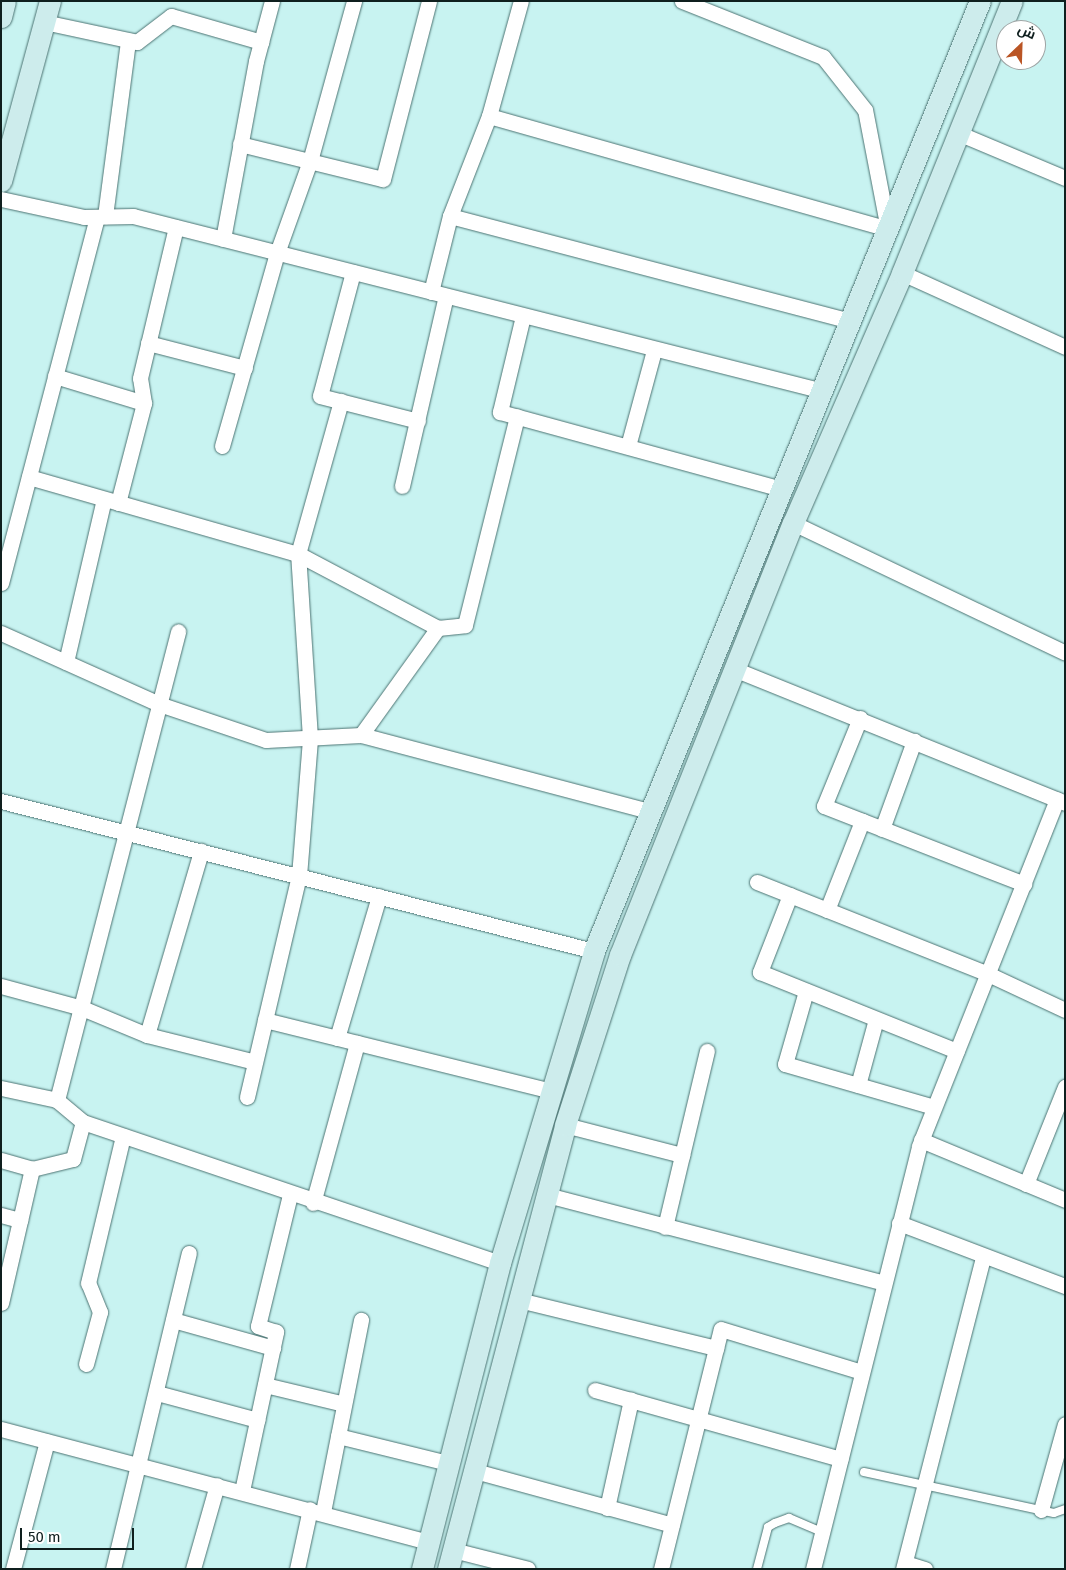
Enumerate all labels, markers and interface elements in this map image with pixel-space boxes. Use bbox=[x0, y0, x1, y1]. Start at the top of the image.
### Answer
north arrow bbox=[996, 20, 1046, 70]
text: ش bbox=[1015, 20, 1039, 43]
scale bar bbox=[22, 1518, 136, 1550]
text: 50 m bbox=[28, 1528, 61, 1546]

